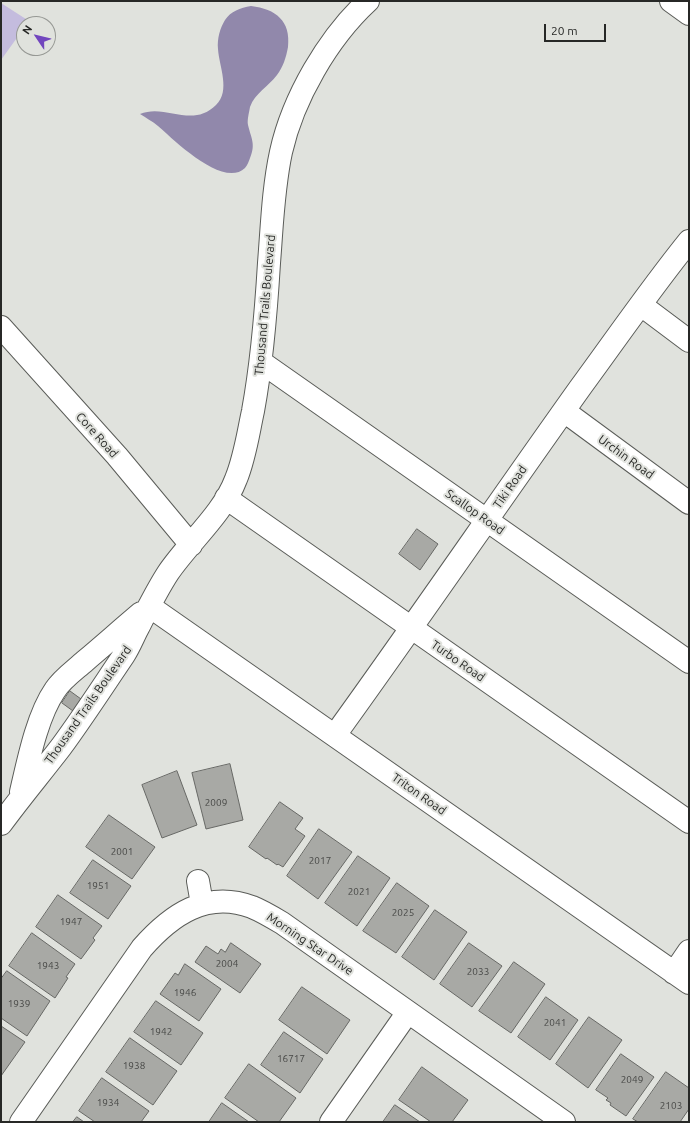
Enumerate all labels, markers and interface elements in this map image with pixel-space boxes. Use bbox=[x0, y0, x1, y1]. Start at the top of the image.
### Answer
north arrow bbox=[16, 16, 56, 56]
scale bar bbox=[546, 16, 608, 42]
text: N bbox=[20, 23, 34, 36]
text: 20 m bbox=[551, 24, 578, 37]
street label: Thousand Trails Boulevard bbox=[252, 234, 278, 376]
street label: Core Road bbox=[73, 409, 121, 461]
street label: Urchin Road bbox=[595, 432, 657, 482]
street label: Tiki Road bbox=[490, 463, 530, 511]
street label: Scallop Road bbox=[443, 486, 507, 538]
street label: Turbo Road bbox=[428, 637, 488, 685]
street label: Thousand Trails Boulevard bbox=[42, 643, 134, 767]
street label: Triton Road bbox=[389, 770, 449, 818]
house number: 2009 bbox=[205, 797, 227, 809]
house number: 2001 bbox=[111, 846, 133, 858]
house number: 2017 bbox=[309, 855, 331, 867]
house number: 1951 bbox=[87, 880, 109, 892]
house number: 2021 bbox=[348, 886, 370, 898]
house number: 2025 bbox=[392, 907, 414, 919]
street label: Morning Star Drive bbox=[264, 910, 356, 978]
house number: 1947 bbox=[60, 916, 82, 928]
house number: 2004 bbox=[216, 958, 238, 970]
house number: 1943 bbox=[37, 960, 59, 972]
house number: 2033 bbox=[467, 966, 489, 978]
house number: 1946 bbox=[174, 987, 196, 999]
house number: 1939 bbox=[8, 998, 30, 1010]
house number: 2041 bbox=[544, 1017, 566, 1029]
house number: 1942 bbox=[150, 1026, 172, 1038]
house number: 16717 bbox=[277, 1053, 305, 1065]
house number: 1938 bbox=[123, 1060, 145, 1072]
house number: 2049 bbox=[621, 1074, 643, 1086]
house number: 1934 bbox=[97, 1097, 119, 1109]
house number: 2103 bbox=[660, 1100, 682, 1112]

